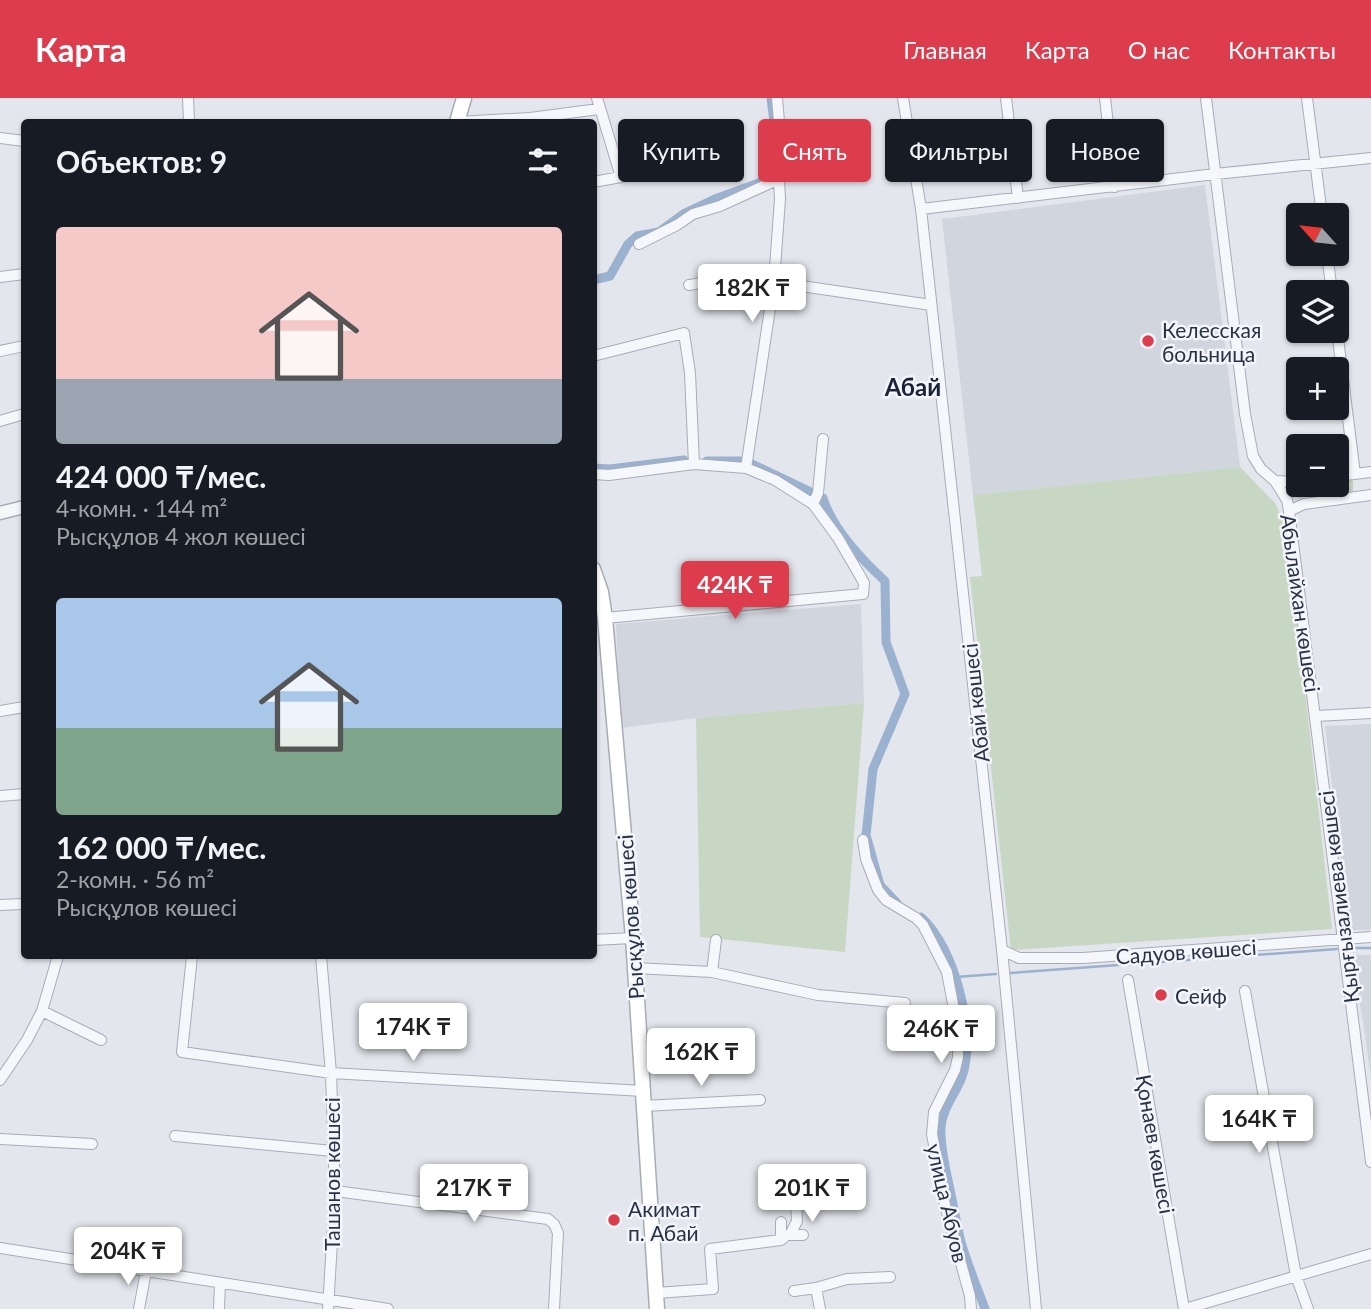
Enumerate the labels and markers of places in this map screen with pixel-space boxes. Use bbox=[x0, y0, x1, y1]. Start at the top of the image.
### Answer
pin: 182K ₸ bbox=[695, 264, 809, 324]
place label: Келесская больница bbox=[1162, 317, 1261, 366]
marker: Келесская больница bbox=[1140, 333, 1156, 349]
pin: 424K ₸ bbox=[678, 561, 792, 621]
place label: Сейф bbox=[1175, 983, 1227, 1008]
marker: Сейф bbox=[1153, 987, 1169, 1003]
pin: 174K ₸ bbox=[356, 1004, 470, 1063]
pin: 246K ₸ bbox=[884, 1006, 998, 1065]
pin: 162K ₸ bbox=[644, 1028, 758, 1088]
pin: 164K ₸ bbox=[1202, 1096, 1316, 1155]
pin: 217K ₸ bbox=[417, 1164, 531, 1224]
pin: 201K ₸ bbox=[755, 1164, 869, 1224]
place label: Акимат п. Абай bbox=[628, 1196, 701, 1245]
marker: Акимат п. Абай bbox=[606, 1212, 622, 1228]
pin: 204K ₸ bbox=[71, 1228, 185, 1287]

